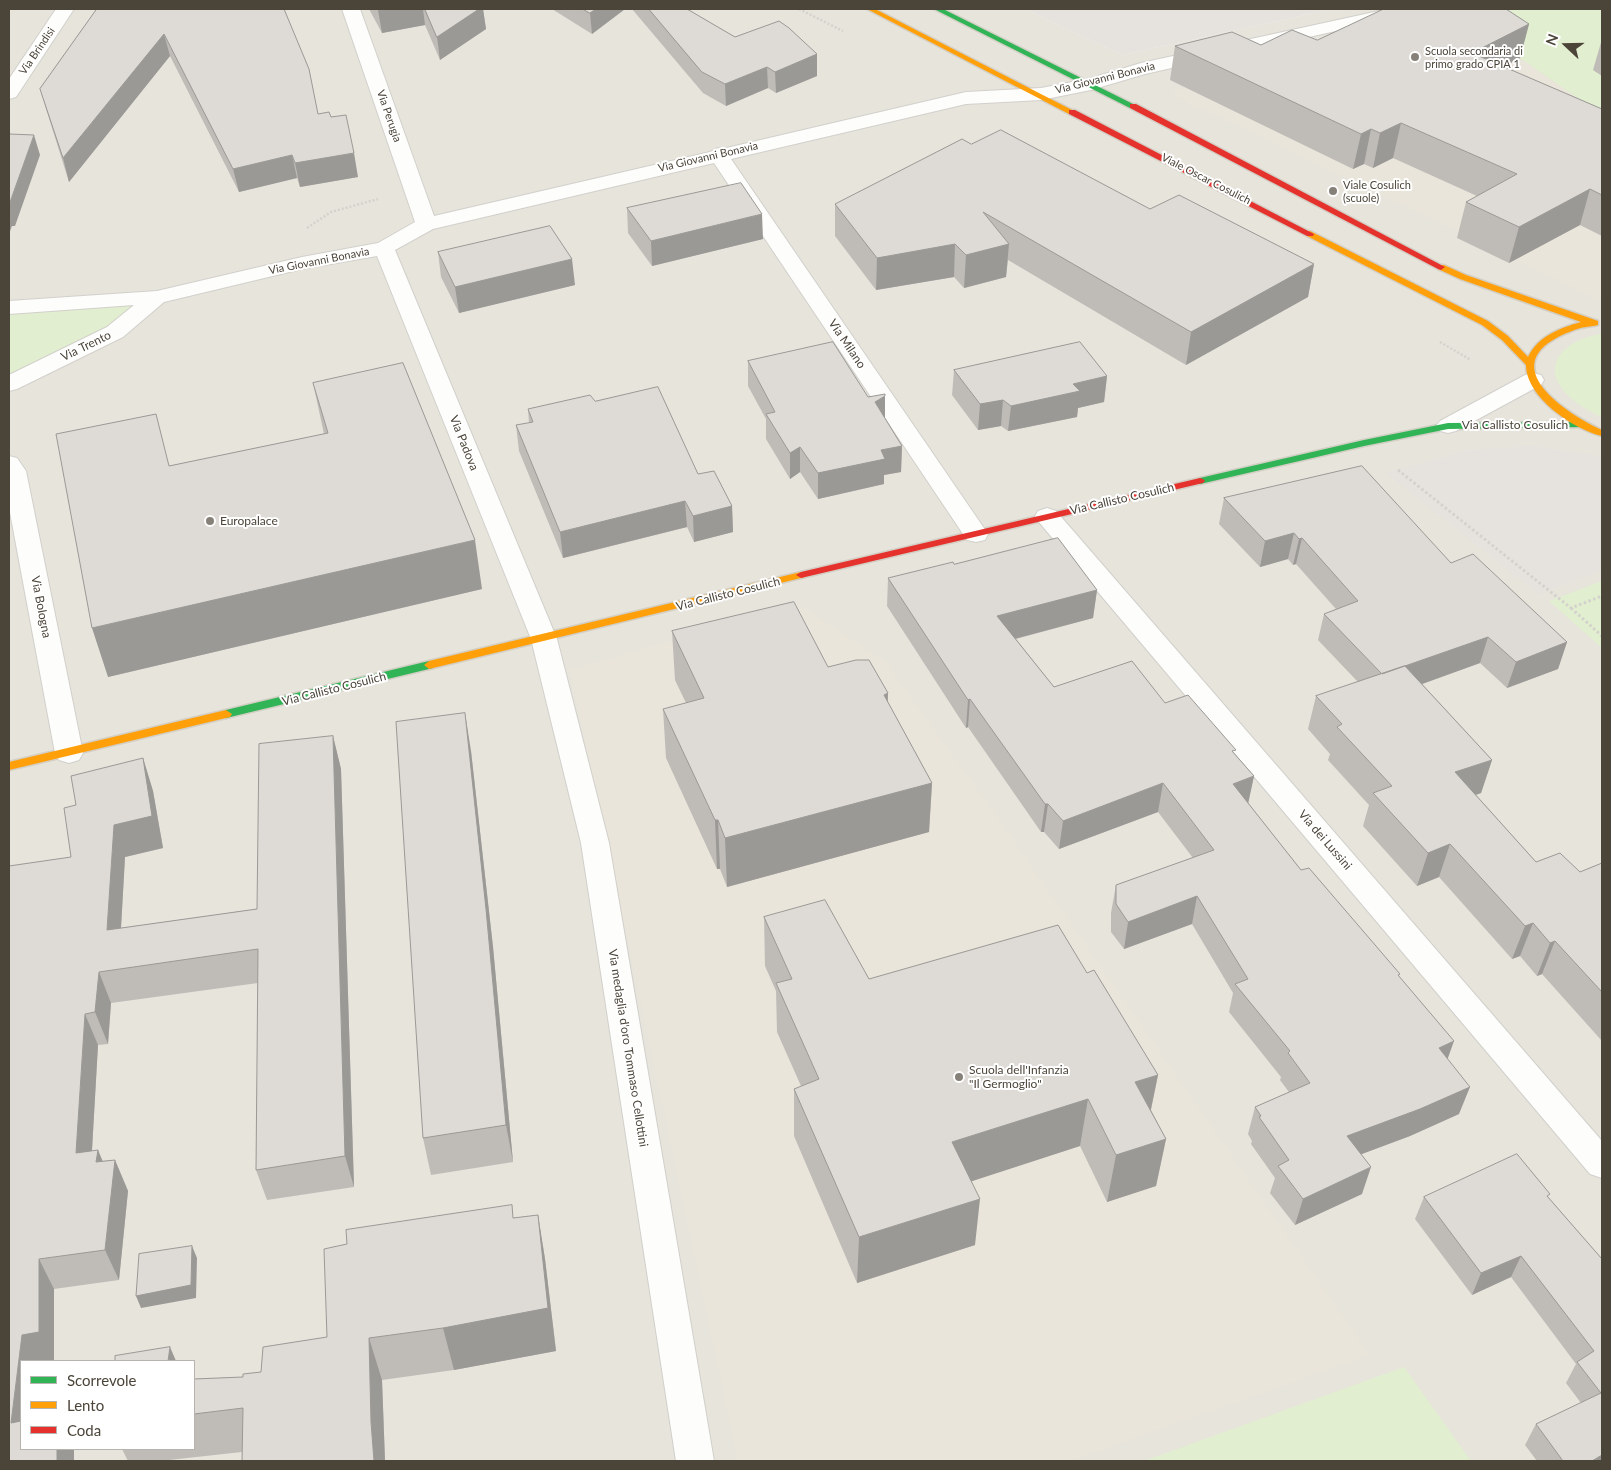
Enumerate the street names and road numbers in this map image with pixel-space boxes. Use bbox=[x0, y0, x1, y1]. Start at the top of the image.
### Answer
street label: Via Brindisi bbox=[16, 25, 58, 77]
street label: Via Giovanni Bonavia bbox=[1054, 59, 1156, 97]
street label: Via Perugia bbox=[374, 88, 404, 144]
street label: Via Giovanni Bonavia bbox=[657, 139, 759, 175]
street label: Viale Oscar Cosulich bbox=[1159, 151, 1253, 207]
street label: Via Giovanni Bonavia bbox=[267, 245, 371, 277]
street label: Via Milano bbox=[825, 317, 869, 371]
street label: Via Trento bbox=[59, 328, 113, 364]
street label: Via Padova bbox=[446, 413, 482, 473]
street label: Via Callisto Cosulich bbox=[1462, 418, 1568, 432]
street label: Via Callisto Cosulich bbox=[1068, 480, 1176, 518]
street label: Via Callisto Cosulich bbox=[675, 574, 781, 614]
street label: Via Bologna bbox=[28, 575, 54, 639]
street label: Via Callisto Cosulich bbox=[281, 669, 387, 709]
street label: Via dei Lussini bbox=[1295, 807, 1355, 873]
street label: Via medaglia d'oro Tommaso Cellottini bbox=[605, 948, 651, 1148]

